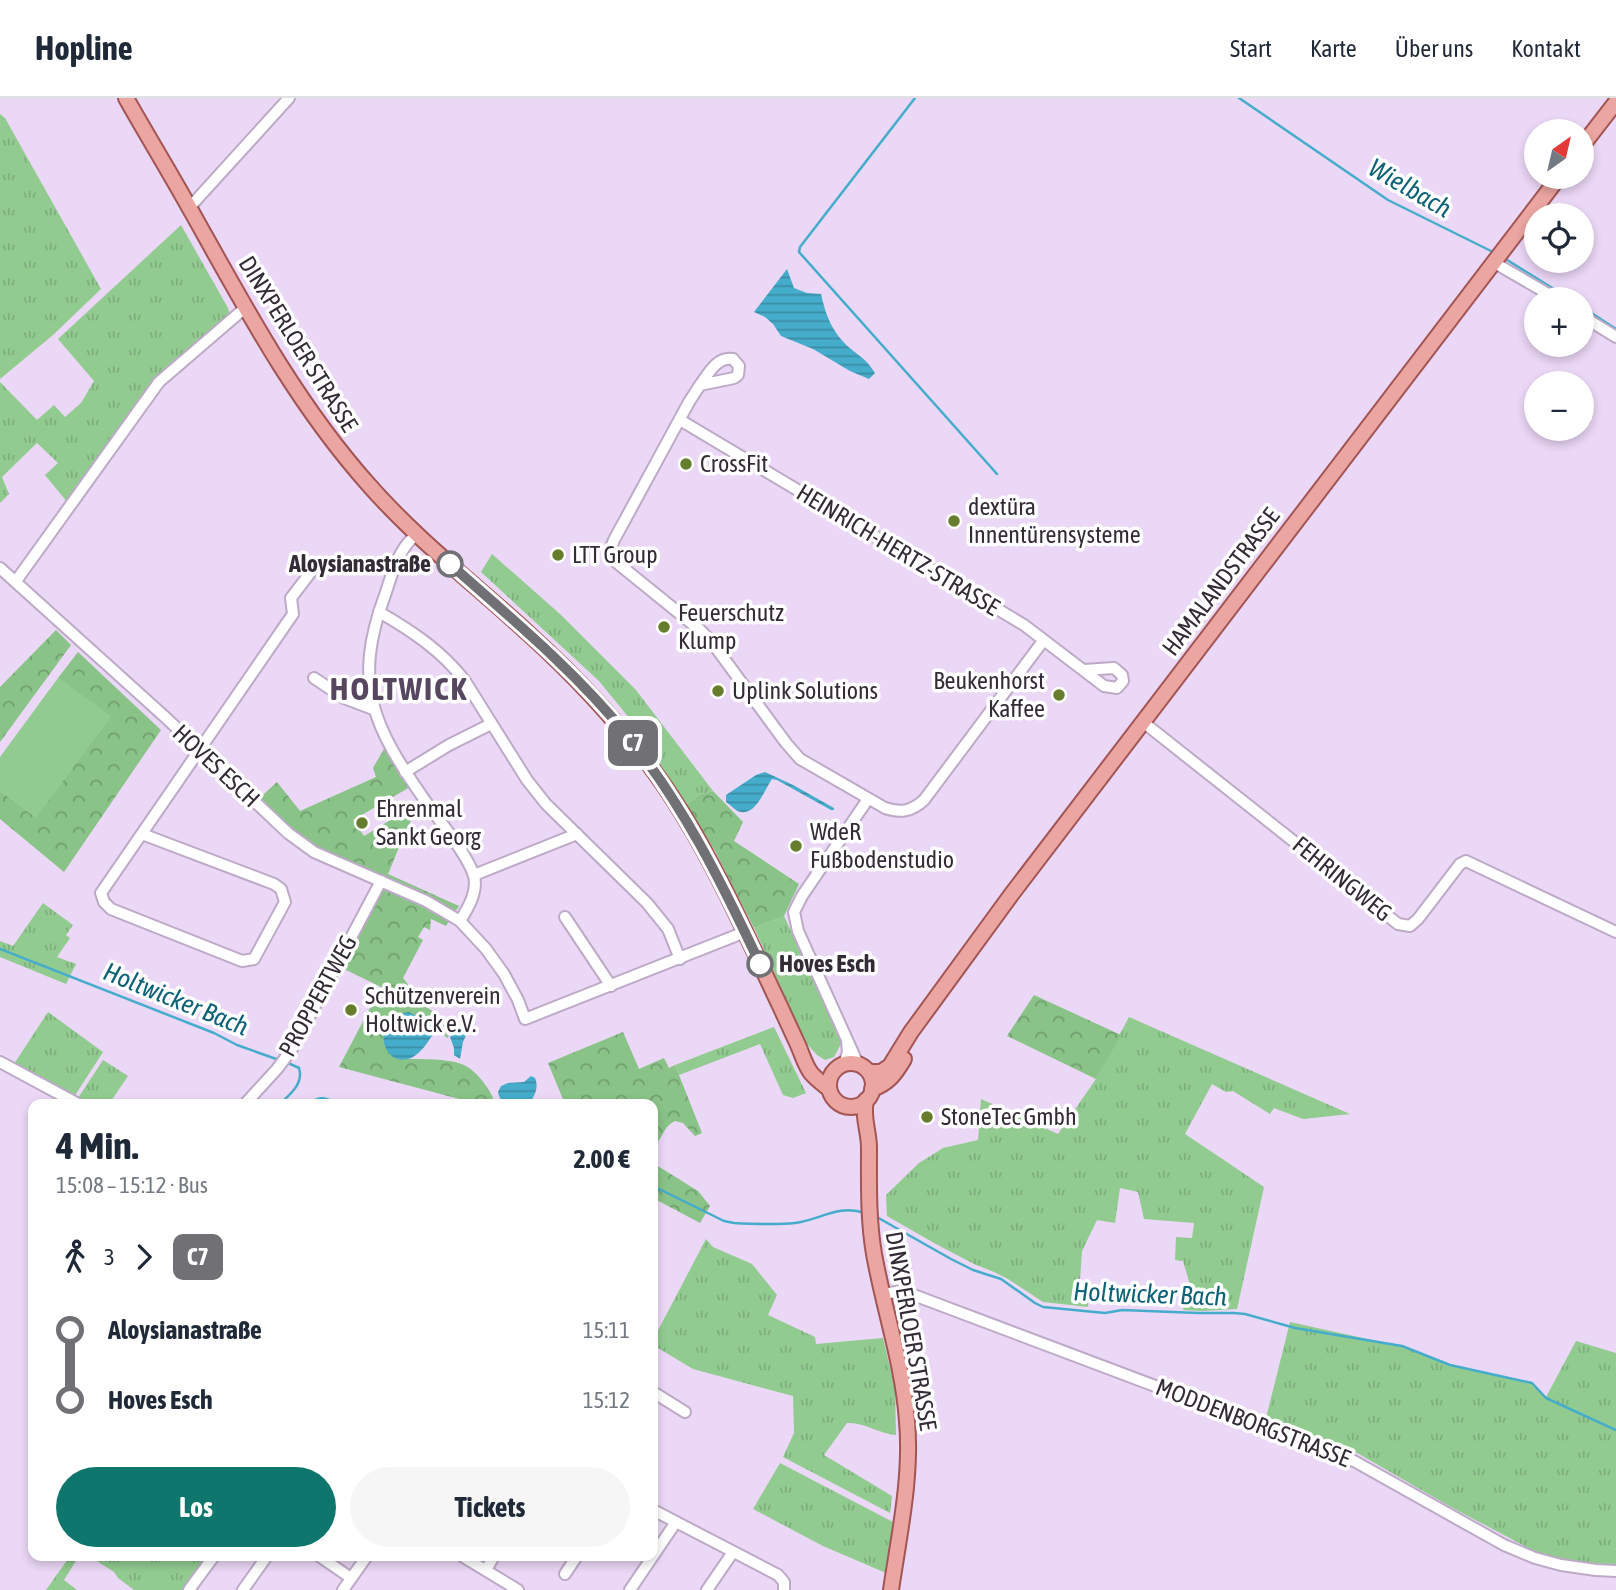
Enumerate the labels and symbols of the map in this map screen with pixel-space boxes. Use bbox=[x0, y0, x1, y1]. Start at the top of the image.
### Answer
north arrow bbox=[1524, 119, 1594, 189]
water label: Wielbach bbox=[1363, 152, 1457, 224]
street label: DINXPERLOER STRASSE bbox=[234, 251, 363, 436]
place label: CrossFit bbox=[700, 450, 768, 477]
marker: CrossFit bbox=[678, 456, 694, 472]
street label: HEINRICH-HERTZ-STRASSE bbox=[792, 478, 1004, 621]
place label: dextüra Innentürensysteme bbox=[968, 493, 1141, 548]
street label: HAMALANDSTRASSE bbox=[1157, 503, 1285, 660]
marker: dextüra Innentürensysteme bbox=[946, 513, 962, 529]
place label: LTT Group bbox=[572, 541, 658, 568]
marker: LTT Group bbox=[550, 547, 566, 563]
place label: Aloysianastraße bbox=[288, 550, 431, 577]
marker: Aloysianastraße bbox=[437, 551, 463, 577]
place label: Feuerschutz Klump bbox=[678, 599, 784, 654]
marker: Feuerschutz Klump bbox=[656, 619, 672, 635]
place label: Beukenhorst Kaffee bbox=[933, 667, 1045, 722]
district label: HOLTWICK bbox=[330, 670, 468, 707]
place label: Uplink Solutions bbox=[732, 677, 878, 704]
marker: Uplink Solutions bbox=[710, 683, 726, 699]
marker: Beukenhorst Kaffee bbox=[1051, 687, 1067, 703]
street label: HOVES ESCH bbox=[168, 719, 265, 812]
line badge: C7 bbox=[602, 720, 664, 766]
place label: Ehrenmal Sankt Georg bbox=[376, 795, 482, 850]
marker: Ehrenmal Sankt Georg bbox=[354, 815, 370, 831]
place label: WdeR Fußbodenstudio bbox=[810, 818, 954, 873]
street label: FEHRINGWEG bbox=[1288, 831, 1397, 927]
marker: WdeR Fußbodenstudio bbox=[788, 838, 804, 854]
street label: PROPPERTWEG bbox=[273, 931, 362, 1061]
place label: Hoves Esch bbox=[779, 950, 876, 977]
marker: Hoves Esch bbox=[747, 951, 773, 977]
water label: Holtwicker Bach bbox=[99, 956, 253, 1042]
place label: Schützenverein Holtwick e.V. bbox=[365, 982, 501, 1037]
marker: Schützenverein Holtwick e.V. bbox=[343, 1002, 359, 1018]
place label: StoneTec Gmbh bbox=[941, 1103, 1077, 1130]
marker: StoneTec Gmbh bbox=[919, 1109, 935, 1125]
street label: DINXPERLOER STRASSE bbox=[881, 1229, 942, 1433]
water label: Holtwicker Bach bbox=[1073, 1276, 1228, 1312]
street label: MODDENBORGSTRASSE bbox=[1152, 1373, 1354, 1472]

